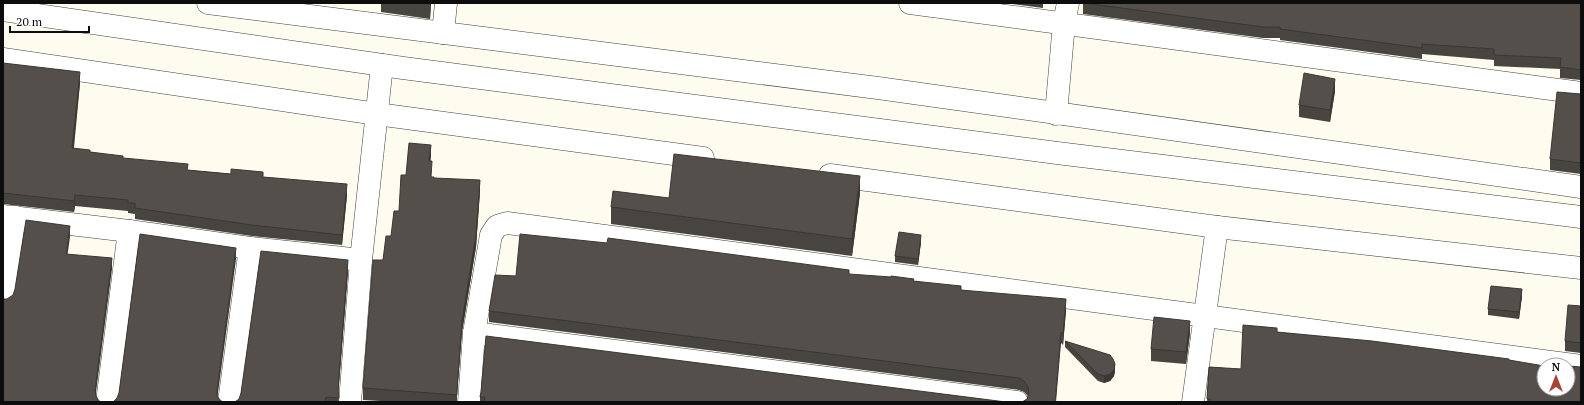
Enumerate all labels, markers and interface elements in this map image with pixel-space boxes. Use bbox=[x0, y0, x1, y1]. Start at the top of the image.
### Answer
scale bar bbox=[10, 8, 89, 34]
text: 20 m bbox=[16, 14, 43, 29]
north arrow bbox=[1536, 357, 1576, 397]
text: N bbox=[1552, 360, 1561, 374]

